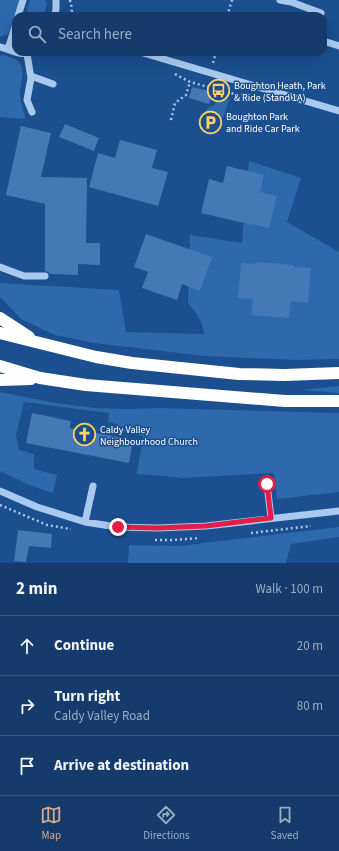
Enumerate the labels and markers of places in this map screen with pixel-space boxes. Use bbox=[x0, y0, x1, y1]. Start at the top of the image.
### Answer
bus stop icon: Boughton Heath, Park & Ride (Stand 1A) bbox=[206, 78, 232, 104]
place label: Boughton Heath, Park & Ride (Stand 1A) bbox=[234, 79, 326, 105]
parking icon: Boughton Park and Ride Car Park bbox=[198, 109, 224, 135]
place label: Boughton Park and Ride Car Park bbox=[226, 110, 300, 136]
church icon: Caldy Valley Neighbourhood Church bbox=[71, 422, 97, 448]
place label: Caldy Valley Neighbourhood Church bbox=[100, 423, 198, 449]

